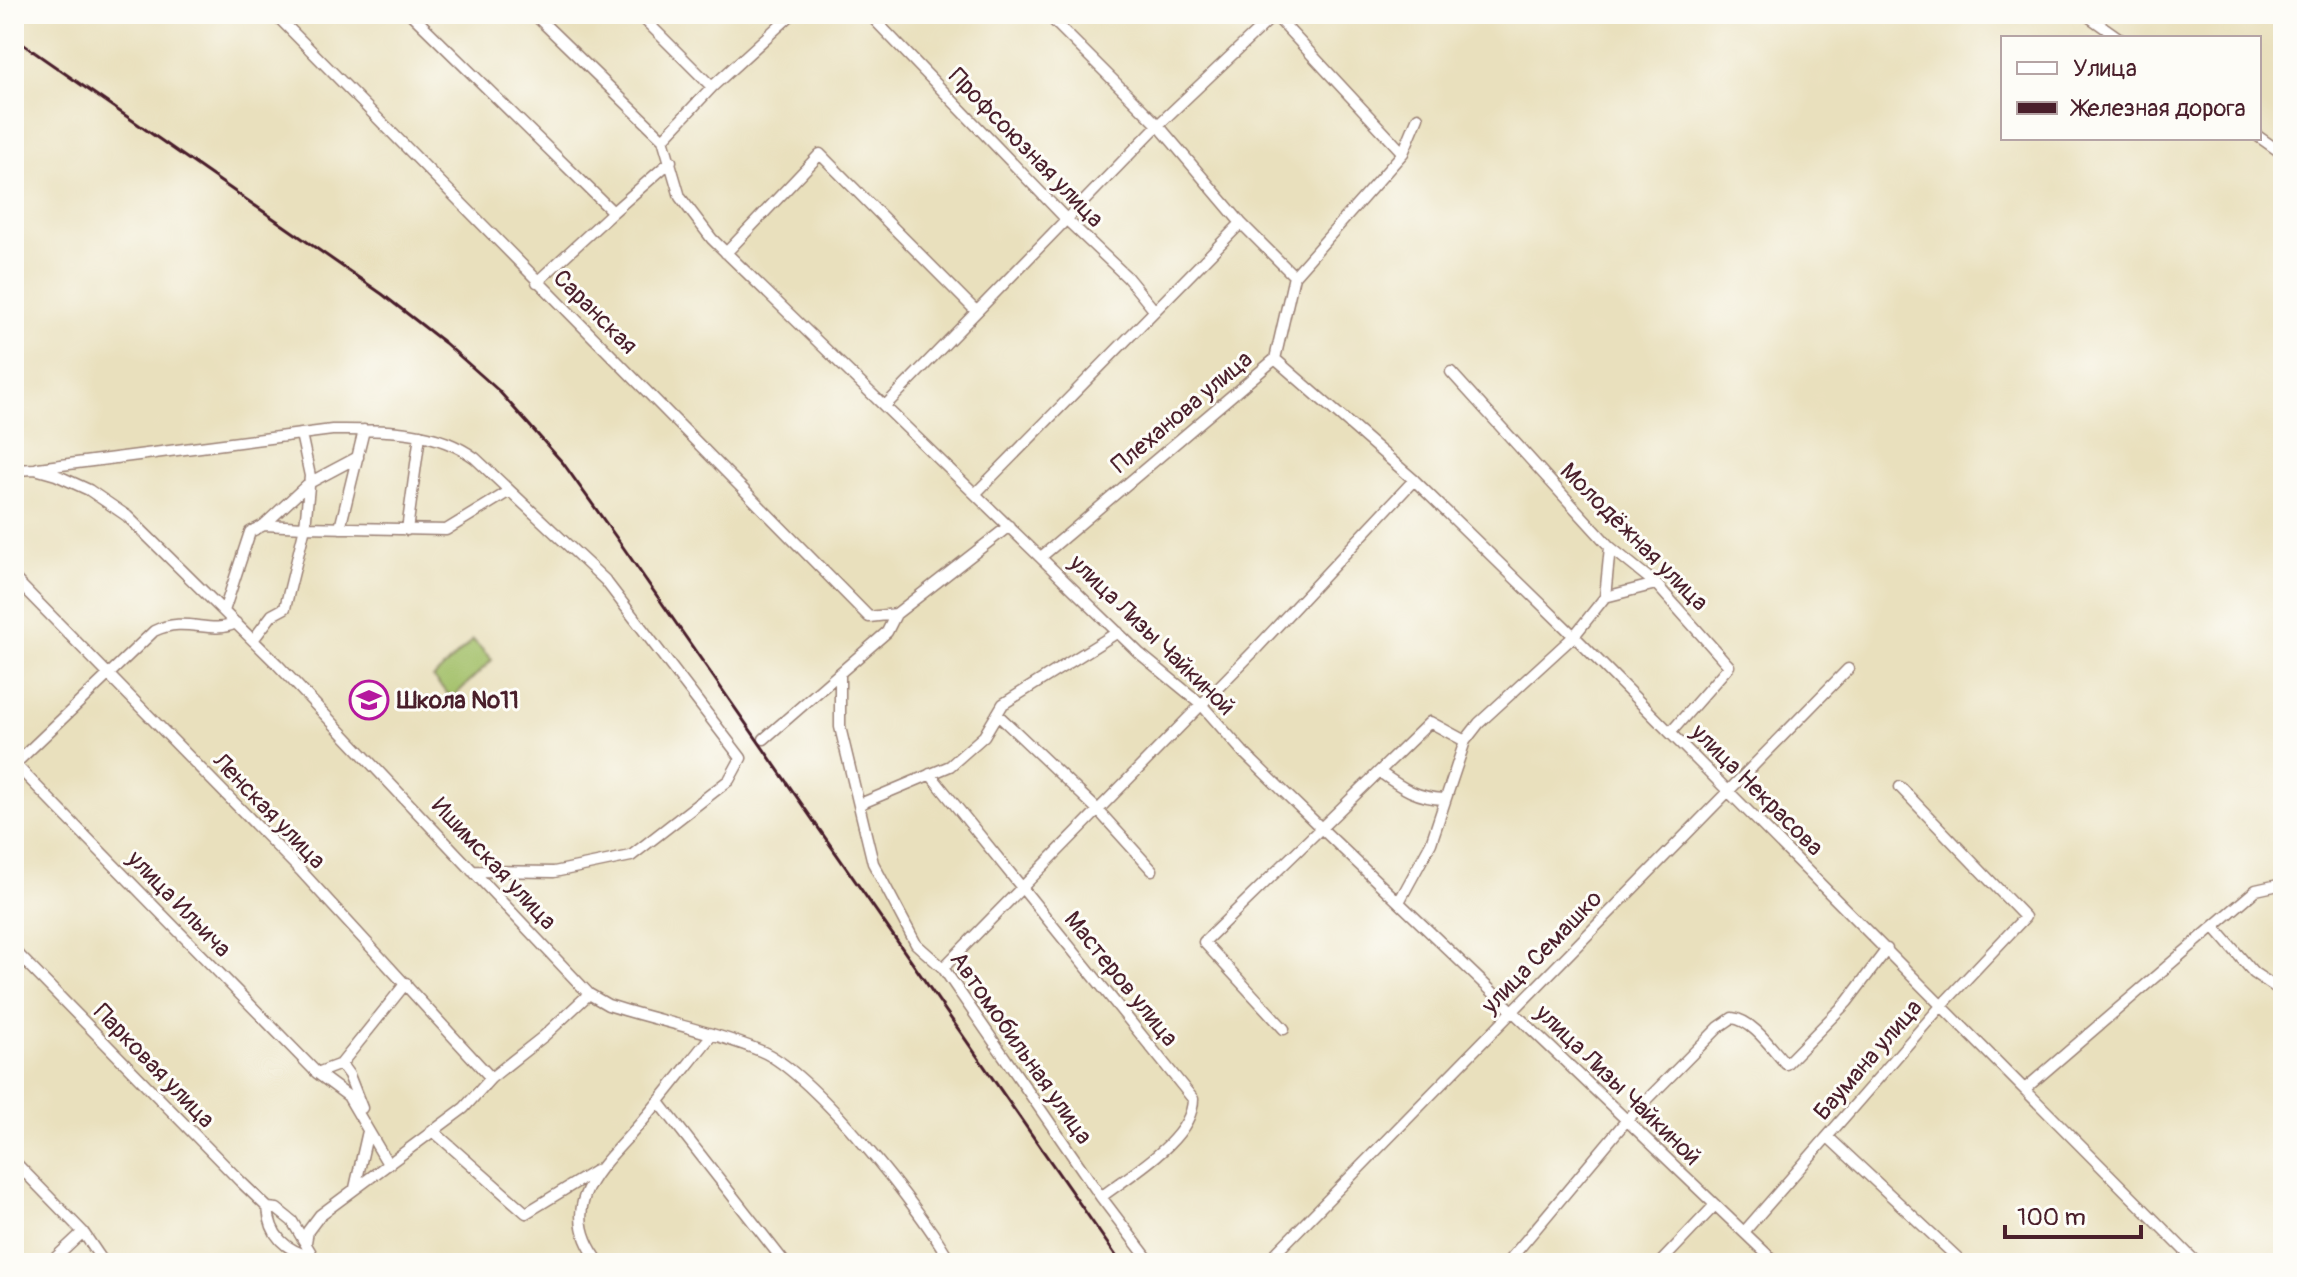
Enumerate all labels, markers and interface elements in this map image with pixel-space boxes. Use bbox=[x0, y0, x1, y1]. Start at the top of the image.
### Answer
legend bbox=[2001, 36, 2261, 140]
text: Улица bbox=[2073, 54, 2137, 83]
street label: Профсоюзная улица bbox=[943, 62, 1109, 234]
text: Железная дорога bbox=[2069, 94, 2246, 123]
street label: Саранская bbox=[547, 264, 643, 360]
street label: Плеханова улица bbox=[1106, 345, 1258, 479]
street label: Молодёжная улица bbox=[1554, 457, 1714, 617]
street label: улица Лизы Чайкиной bbox=[1063, 548, 1241, 721]
school or university icon: Школа №11 bbox=[348, 679, 390, 721]
place label: Школа №11 bbox=[396, 686, 519, 715]
street label: улица Некрасова bbox=[1684, 717, 1829, 862]
street label: Ленская улица bbox=[206, 746, 332, 875]
street label: Ишимская улица bbox=[425, 792, 563, 936]
street label: улица Ильича bbox=[120, 844, 237, 963]
street label: улица Семашко bbox=[1475, 884, 1608, 1021]
street label: Мастеров улица bbox=[1058, 906, 1184, 1052]
street label: Автомобильная улица bbox=[944, 946, 1098, 1150]
street label: Баумана улица bbox=[1808, 994, 1928, 1126]
street label: Парковая улица bbox=[88, 998, 220, 1134]
street label: улица Лизы Чайкиной bbox=[1529, 998, 1707, 1171]
scale bar bbox=[2005, 1189, 2141, 1239]
text: 100 m bbox=[2017, 1203, 2086, 1232]

